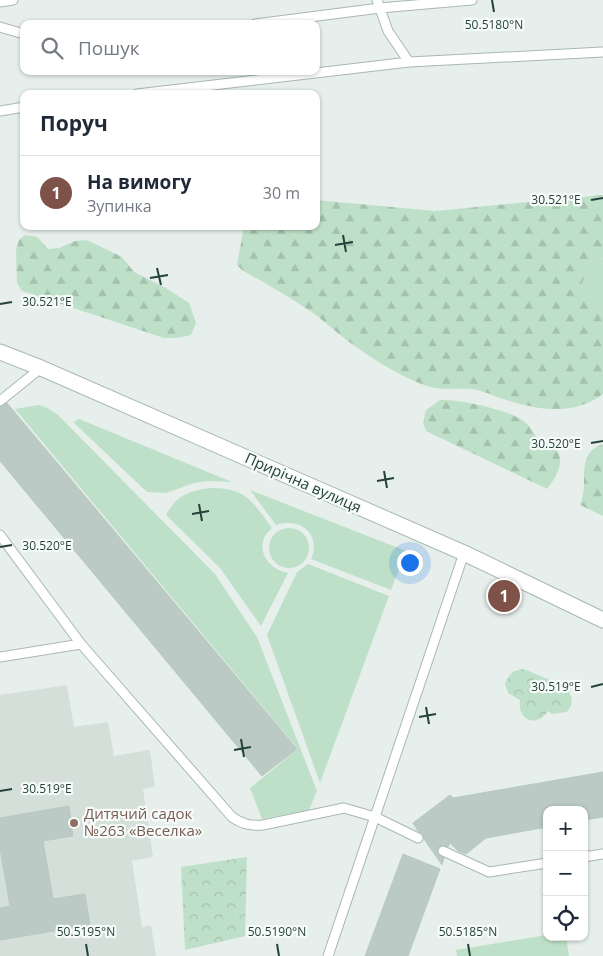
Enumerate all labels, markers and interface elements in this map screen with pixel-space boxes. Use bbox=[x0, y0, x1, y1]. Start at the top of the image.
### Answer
text: 50.5180°N bbox=[465, 16, 523, 33]
search box bbox=[20, 20, 320, 75]
icon: search bbox=[38, 34, 66, 62]
text: Пошук bbox=[78, 35, 140, 61]
text: Поруч bbox=[40, 109, 108, 137]
text: На вимогу bbox=[87, 169, 191, 195]
text: 1 bbox=[51, 182, 61, 204]
text: 30 m bbox=[263, 182, 300, 204]
text: 30.521°E bbox=[531, 191, 581, 208]
text: Зупинка bbox=[87, 195, 152, 217]
text: 30.521°E bbox=[22, 293, 72, 310]
text: 30.520°E bbox=[531, 435, 581, 452]
street label: Прирічна вулиця bbox=[242, 447, 365, 517]
text: 30.520°E bbox=[22, 537, 72, 554]
your location bbox=[397, 550, 423, 576]
pin: 1 bbox=[488, 577, 520, 615]
text: 30.519°E bbox=[531, 678, 581, 695]
text: 30.519°E bbox=[22, 780, 72, 797]
place label: Дитячий садок №263 «Веселка» bbox=[84, 803, 202, 840]
map controls bbox=[543, 806, 588, 941]
button: + bbox=[543, 806, 588, 851]
marker: Дитячий садок №263 «Веселка» bbox=[68, 817, 80, 829]
button: − bbox=[543, 851, 588, 896]
button: locate bbox=[543, 896, 588, 941]
text: 50.5195°N bbox=[57, 923, 115, 940]
text: 50.5190°N bbox=[248, 923, 306, 940]
text: 50.5185°N bbox=[439, 923, 497, 940]

